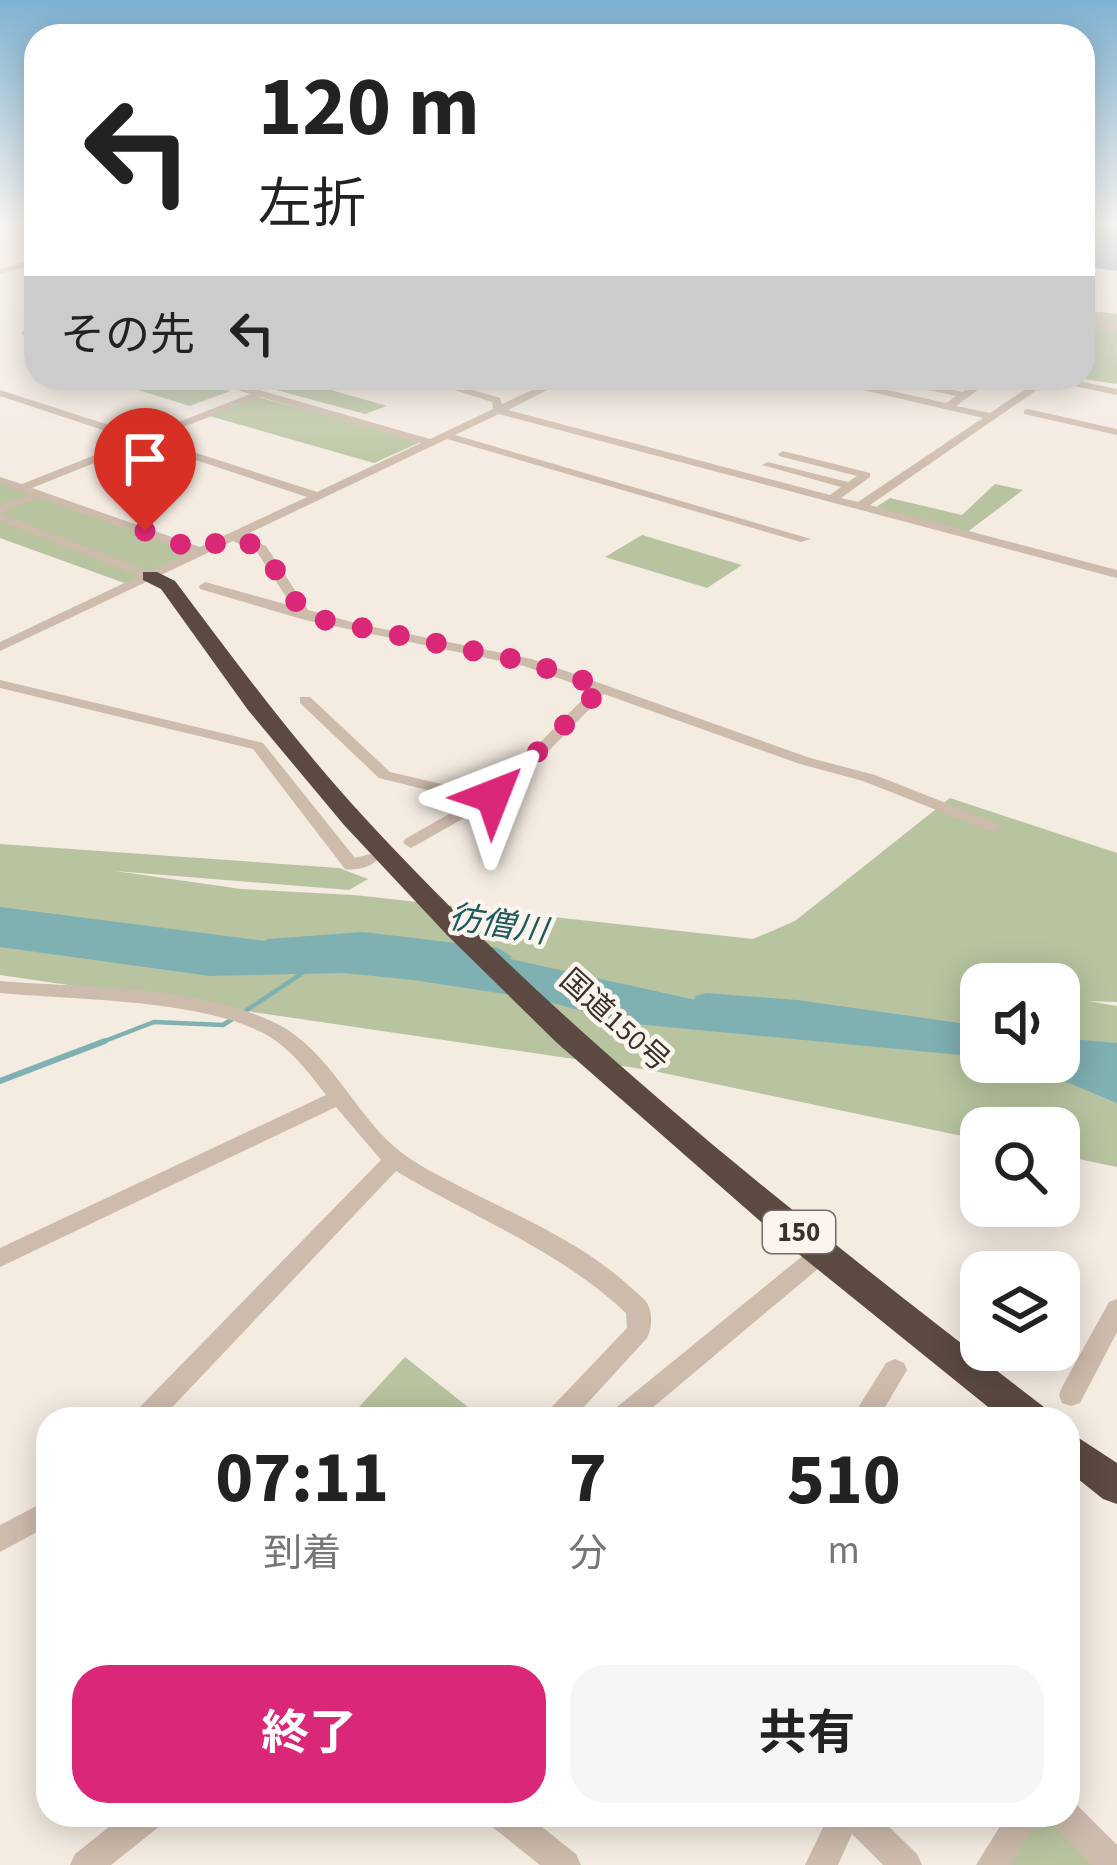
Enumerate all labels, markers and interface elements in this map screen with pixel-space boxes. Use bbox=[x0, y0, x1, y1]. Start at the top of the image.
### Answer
text: 120 m bbox=[258, 48, 480, 168]
icon: left bbox=[60, 72, 216, 228]
text: 左折 bbox=[258, 167, 366, 244]
icon: left bbox=[219, 300, 285, 366]
text: その先 bbox=[60, 304, 195, 368]
pin bbox=[94, 408, 196, 531]
icon: arrive bbox=[112, 426, 178, 492]
position arrow bbox=[430, 733, 556, 859]
water label: 彷僧川 bbox=[445, 894, 553, 956]
street label: 国道150号 bbox=[550, 959, 679, 1081]
map controls bbox=[960, 963, 1080, 1371]
button: sound bbox=[960, 963, 1080, 1083]
button: search bbox=[960, 1107, 1080, 1227]
road number: 150 bbox=[763, 1211, 835, 1253]
button: layers bbox=[960, 1251, 1080, 1371]
text: 07:11 bbox=[215, 1427, 389, 1530]
text: 7 bbox=[569, 1427, 607, 1530]
text: 510 bbox=[787, 1429, 901, 1532]
text: m bbox=[827, 1523, 860, 1579]
text: 到着 bbox=[263, 1526, 341, 1582]
text: 分 bbox=[568, 1526, 607, 1582]
button: 終了 bbox=[72, 1665, 546, 1803]
button: 共有 bbox=[570, 1665, 1044, 1803]

